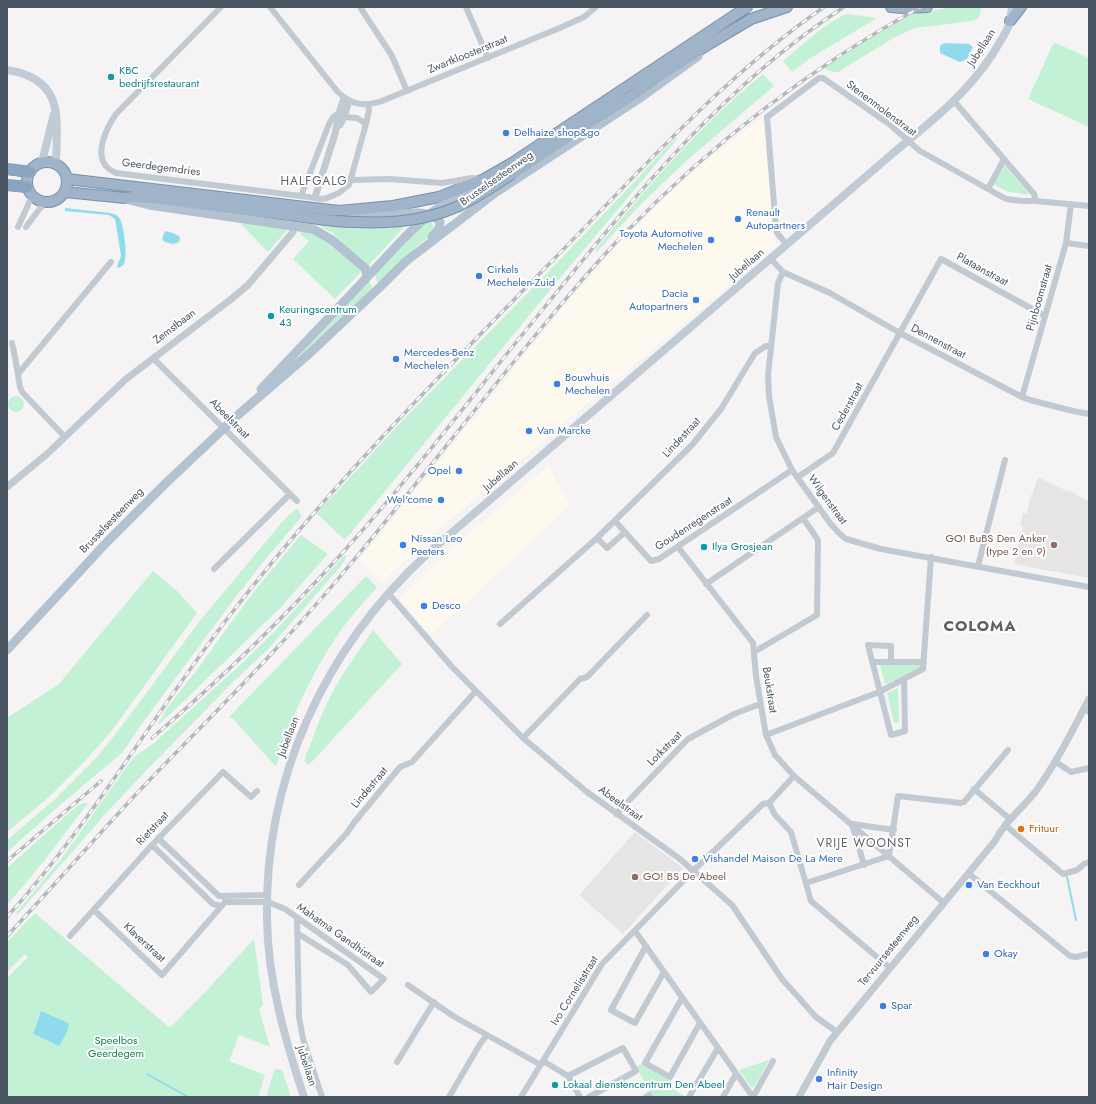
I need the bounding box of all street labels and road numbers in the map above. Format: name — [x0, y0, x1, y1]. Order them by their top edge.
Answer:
street label: Jubellaan — [965, 27, 999, 69]
street label: Zwartkloosterstraat — [426, 33, 510, 77]
street label: Stenenmolenstraat — [843, 78, 919, 140]
street label: Brusselsesteenweg — [458, 149, 536, 209]
street label: Geerdegemdries — [121, 157, 201, 179]
street label: Jubellaan — [727, 246, 767, 284]
street label: Plataanstraat — [954, 250, 1010, 290]
street label: Pijnboomstraat — [1024, 263, 1056, 333]
street label: Zemstbaan — [151, 307, 199, 347]
street label: Dennenstraat — [908, 322, 968, 362]
street label: Cederstraat — [829, 381, 867, 433]
street label: Abeelstraat — [206, 396, 252, 442]
street label: Lindestraat — [660, 415, 704, 461]
street label: Jubellaan — [481, 457, 521, 495]
street label: Wilgenstraat — [805, 473, 849, 527]
street label: Brusselsesteenweg — [77, 485, 147, 557]
street label: Goudenregenstraat — [653, 494, 735, 554]
street label: Beukstraat — [759, 666, 779, 714]
street label: Jubellaan — [275, 715, 303, 759]
street label: Lorkstraat — [645, 729, 685, 769]
street label: Lindestraat — [349, 765, 391, 811]
street label: Abeelstraat — [595, 784, 645, 824]
street label: Rietstraat — [134, 809, 172, 849]
street label: Mahatma Gandhistraat — [294, 901, 386, 971]
street label: Tervuursesteenweg — [856, 913, 922, 989]
street label: Klaverstraat — [120, 920, 168, 966]
street label: Ivo Cornelisstraat — [548, 954, 602, 1028]
street label: Jubellaan — [293, 1044, 319, 1088]

